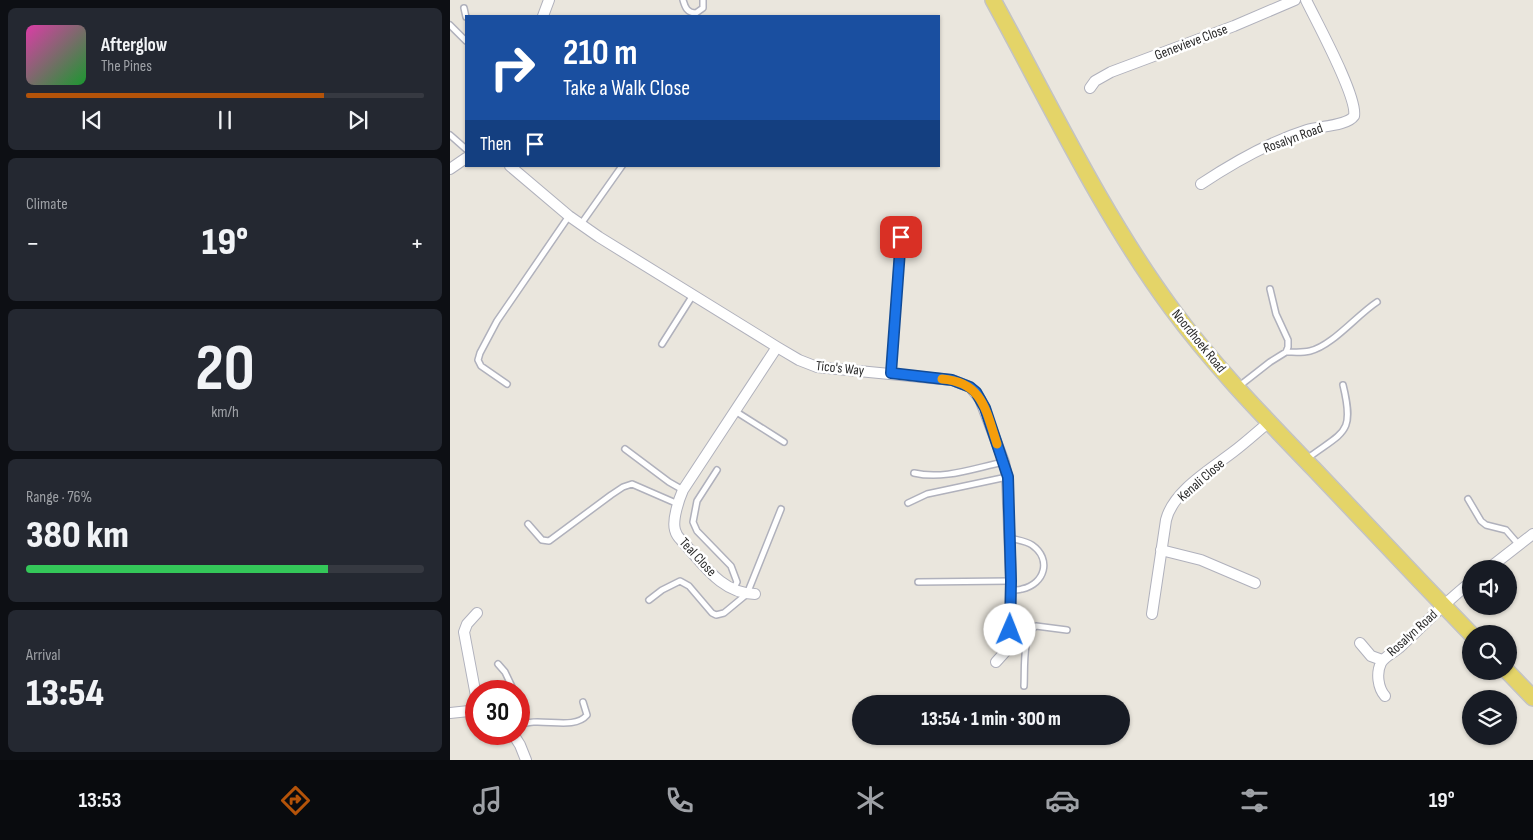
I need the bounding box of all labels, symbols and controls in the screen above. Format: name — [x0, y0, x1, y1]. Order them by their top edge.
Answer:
street label: Genevieve Close — [1152, 20, 1230, 64]
text: 210 m — [563, 32, 637, 75]
text: Afterglow — [101, 34, 167, 57]
icon: right — [480, 35, 545, 100]
text: The Pines — [101, 57, 152, 76]
text: Take a Walk Close — [563, 75, 690, 102]
icon: previous — [78, 106, 106, 134]
icon: pause — [211, 106, 239, 134]
icon: next — [344, 106, 372, 134]
street label: Rosalyn Road — [1261, 119, 1325, 157]
icon: arrive — [521, 130, 549, 158]
text: Then — [480, 133, 511, 156]
text: Climate — [26, 195, 68, 214]
pin — [880, 216, 922, 258]
text: 19° — [202, 220, 248, 265]
icon: arrive — [887, 223, 915, 251]
text: − — [26, 227, 40, 260]
text: + — [410, 227, 424, 260]
street label: Noordhoek Road — [1168, 306, 1230, 376]
text: 20 — [195, 331, 255, 409]
street label: Tico's Way — [815, 357, 866, 379]
text: km/h — [211, 403, 239, 422]
street label: Kenali Close — [1174, 455, 1228, 505]
text: Range · 76% — [26, 488, 92, 507]
text: 380 km — [26, 513, 129, 558]
street label: Teal Close — [676, 534, 720, 580]
map controls — [1462, 560, 1517, 745]
button: sound — [1462, 560, 1517, 615]
position arrow — [983, 603, 1035, 655]
street label: Rosalyn Road — [1383, 606, 1441, 660]
button: search — [1462, 625, 1517, 680]
text: Arrival — [26, 646, 60, 665]
text: 13:54 — [26, 671, 104, 716]
speed limit sign: 30 — [465, 680, 530, 745]
button: layers — [1462, 690, 1517, 745]
text: 13:54 · 1 min · 300 m — [921, 708, 1061, 731]
icon: directions — [278, 783, 313, 818]
icon: music — [470, 783, 505, 818]
icon: phone — [662, 783, 697, 818]
icon: climate — [853, 783, 888, 818]
icon: car — [1045, 783, 1080, 818]
icon: filters — [1237, 783, 1272, 818]
text: 13:53 — [78, 787, 121, 814]
text: 19° — [1429, 787, 1455, 814]

